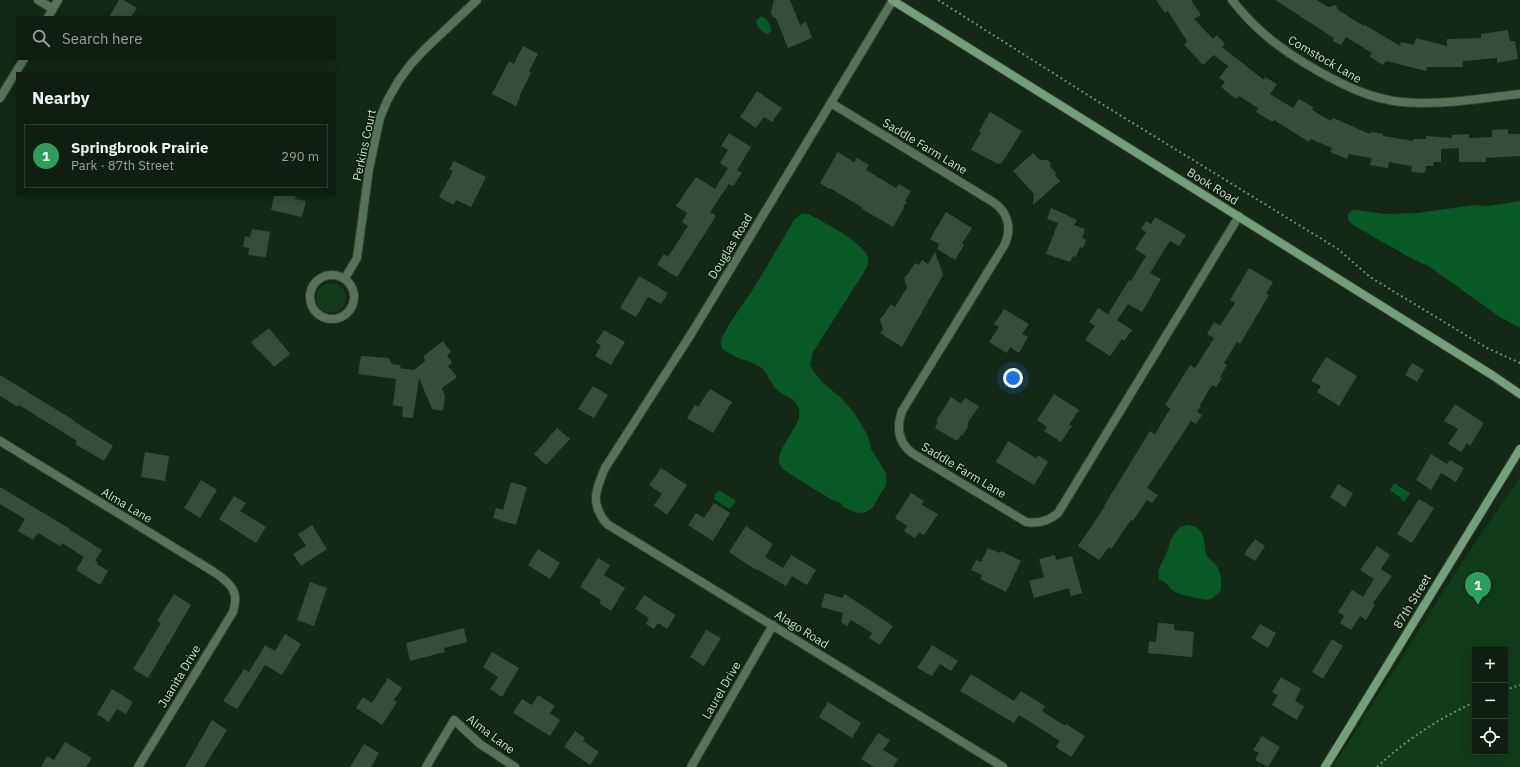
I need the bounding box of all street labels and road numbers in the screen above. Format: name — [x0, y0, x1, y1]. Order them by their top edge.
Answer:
street label: Comstock Lane — [1286, 32, 1365, 86]
street label: Perkins Court — [349, 108, 379, 182]
street label: Saddle Farm Lane — [880, 115, 970, 177]
street label: Book Road — [1184, 164, 1242, 208]
street label: Douglas Road — [705, 210, 755, 282]
street label: Saddle Farm Lane — [919, 439, 1009, 501]
street label: Alma Lane — [99, 484, 155, 526]
street label: 87th Street — [1390, 571, 1434, 631]
street label: Alago Road — [772, 607, 832, 651]
street label: Juanita Drive — [154, 642, 204, 710]
street label: Laurel Drive — [698, 658, 744, 722]
street label: Alma Lane — [464, 711, 518, 757]

